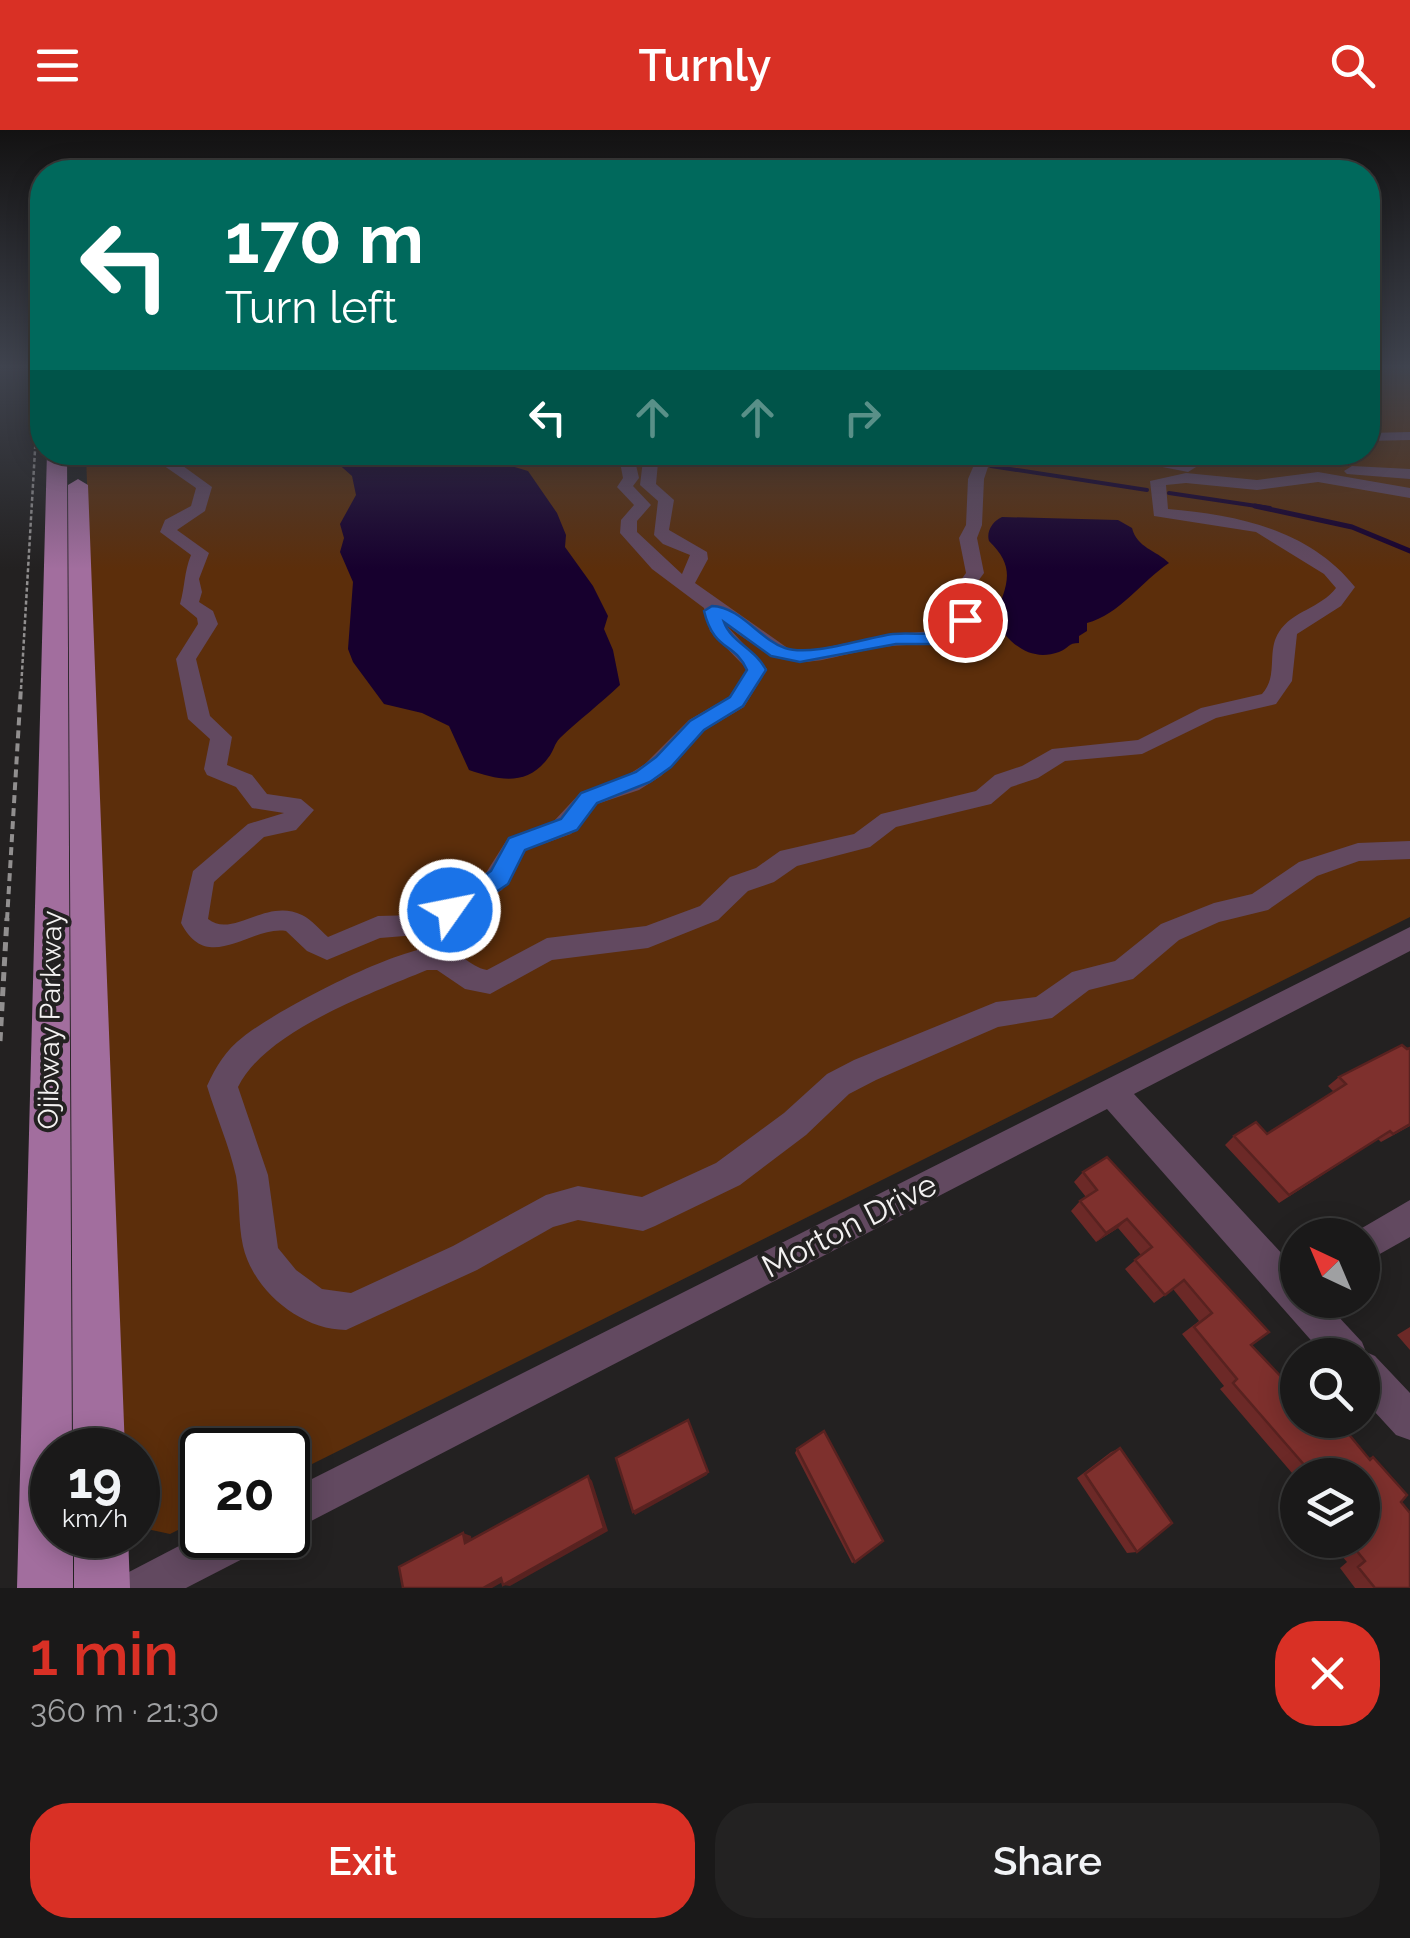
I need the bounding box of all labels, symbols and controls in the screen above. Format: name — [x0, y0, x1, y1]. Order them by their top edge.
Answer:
icon: menu — [30, 38, 85, 93]
icon: search — [1325, 38, 1380, 93]
text: Turnly — [639, 39, 771, 92]
text: 170 m — [225, 197, 424, 279]
icon: left — [60, 200, 190, 330]
text: Turn left — [225, 281, 397, 334]
icon: left — [520, 390, 575, 445]
icon: ahead — [625, 390, 680, 445]
icon: ahead — [730, 390, 785, 445]
icon: right — [835, 390, 890, 445]
pin — [923, 578, 1008, 663]
icon: arrive — [938, 593, 993, 648]
position arrow — [398, 858, 502, 962]
street label: Ojibway Parkway — [32, 910, 68, 1130]
street label: Morton Drive — [756, 1165, 942, 1285]
north arrow — [1280, 1218, 1380, 1318]
map controls — [1280, 1218, 1380, 1558]
button: search — [1280, 1338, 1380, 1438]
speed limit sign: 20 — [180, 1428, 310, 1558]
text: 19 — [68, 1451, 122, 1510]
button: layers — [1280, 1458, 1380, 1558]
text: km/h — [62, 1503, 128, 1533]
text: 1 min — [30, 1619, 179, 1689]
button: close — [1275, 1621, 1380, 1726]
text: 360 m · 21:30 — [30, 1692, 219, 1729]
button: Exit — [30, 1803, 695, 1918]
button: Share — [715, 1803, 1380, 1918]

